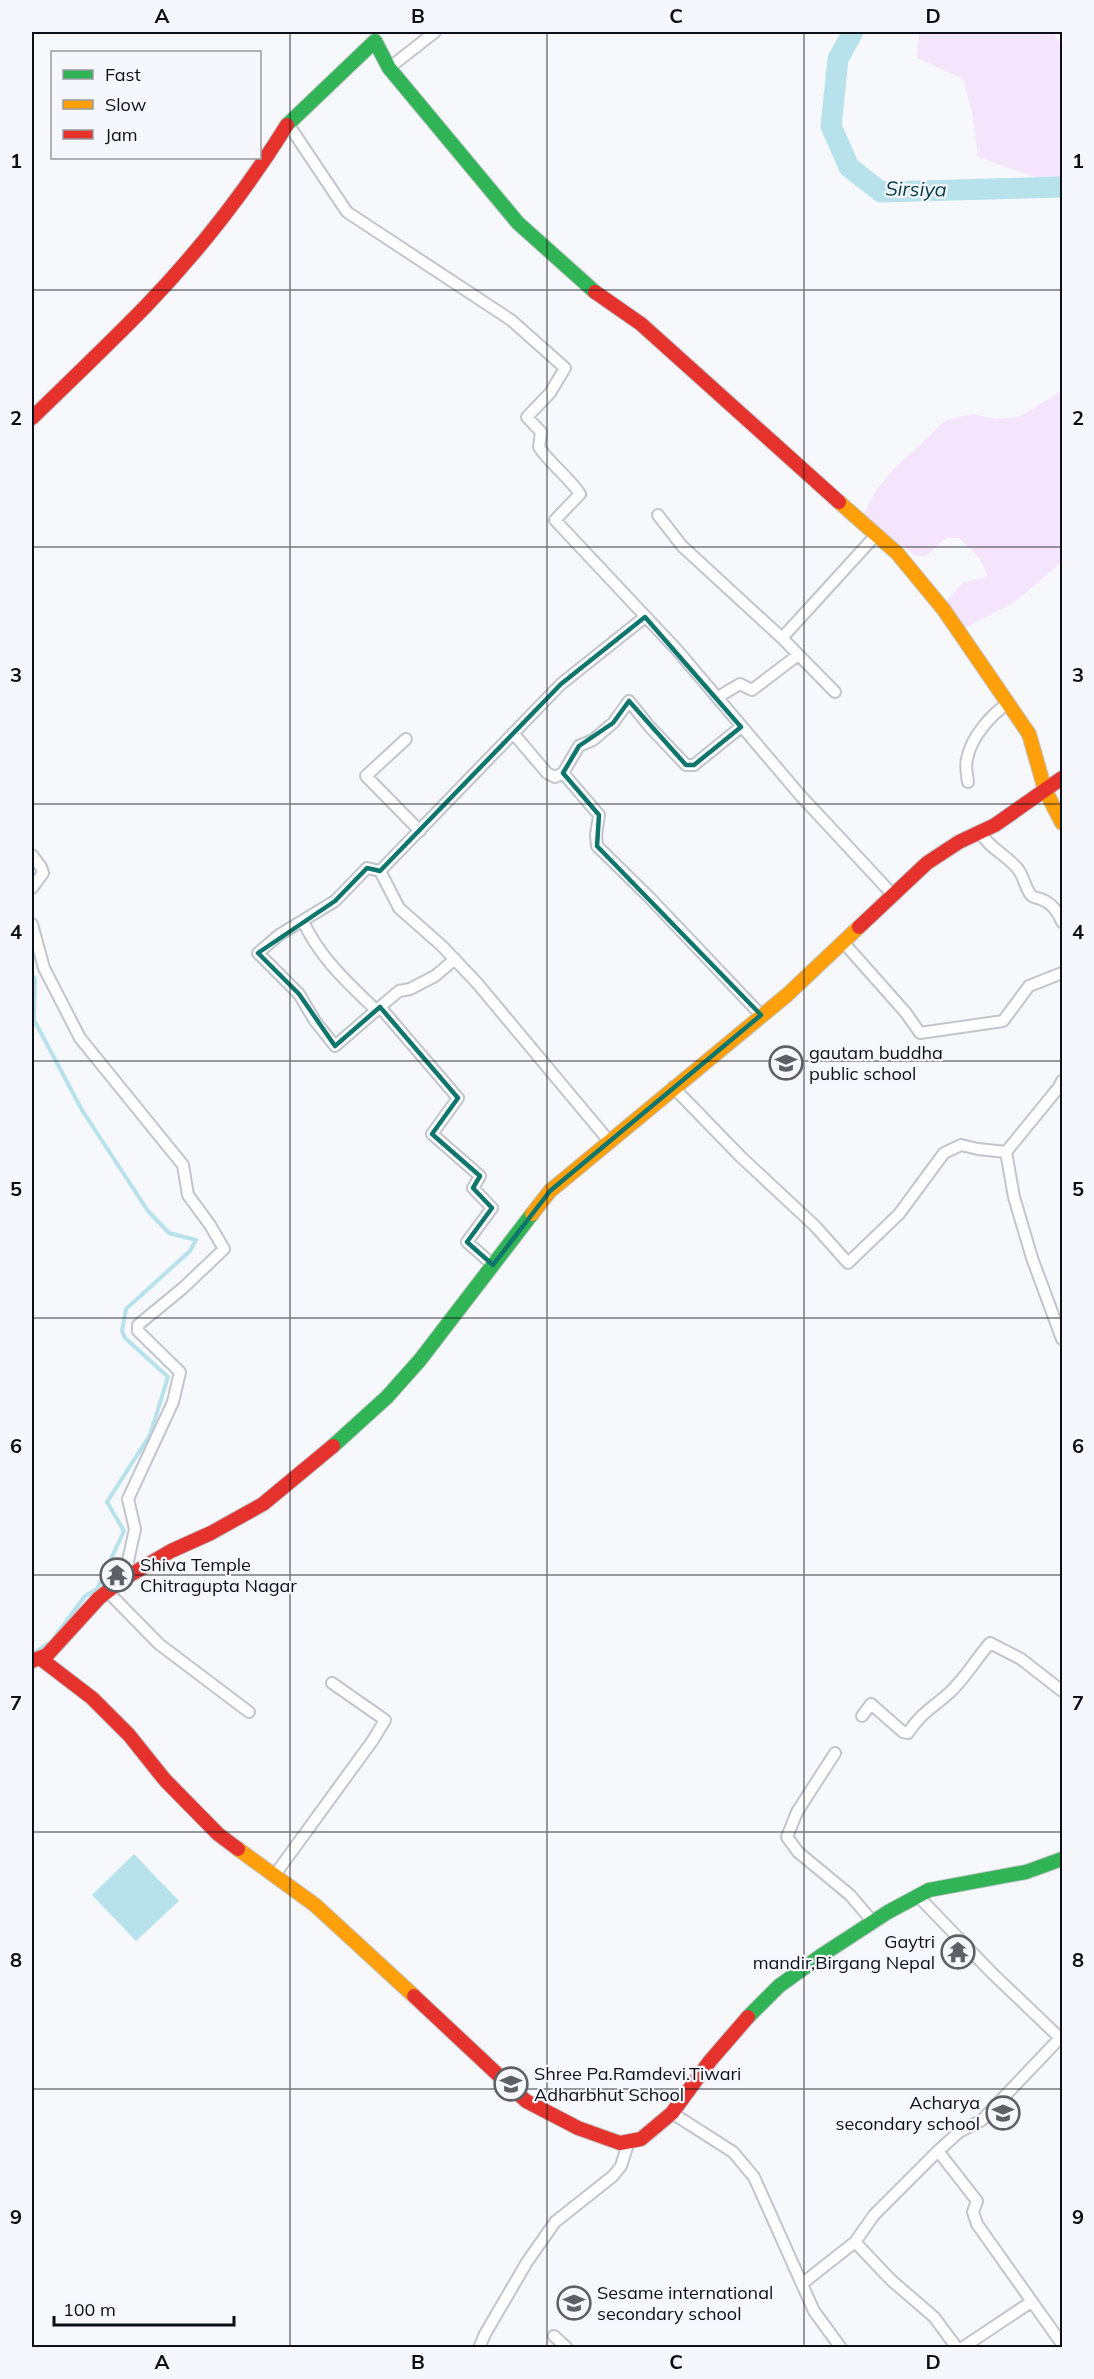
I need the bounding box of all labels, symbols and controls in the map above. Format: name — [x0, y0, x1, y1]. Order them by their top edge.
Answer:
text: A — [155, 3, 170, 28]
text: B — [411, 3, 425, 28]
text: C — [669, 3, 683, 28]
text: D — [925, 3, 941, 28]
legend — [51, 51, 261, 159]
text: Fast — [105, 63, 141, 86]
text: Slow — [105, 93, 147, 116]
text: Jam — [105, 123, 138, 146]
text: 1 — [10, 148, 22, 173]
text: 1 — [1072, 148, 1084, 173]
water label: Sirsiya — [885, 175, 947, 202]
text: 2 — [10, 405, 22, 430]
text: 2 — [1072, 405, 1084, 430]
text: 3 — [10, 662, 22, 687]
text: 3 — [1072, 662, 1084, 687]
text: 4 — [10, 919, 22, 944]
text: 4 — [1072, 919, 1084, 944]
place label: gautam buddha public school — [809, 1041, 943, 1085]
school or university icon: gautam buddha public school — [768, 1045, 804, 1081]
text: 5 — [10, 1176, 22, 1201]
text: 5 — [1072, 1176, 1084, 1201]
text: 6 — [10, 1433, 22, 1458]
text: 6 — [1072, 1433, 1084, 1458]
place label: Shiva Temple Chitragupta Nagar — [140, 1553, 297, 1597]
temple icon: Shiva Temple Chitragupta Nagar — [99, 1557, 135, 1593]
text: 7 — [10, 1690, 22, 1715]
text: 7 — [1072, 1690, 1084, 1715]
place label: Gaytri mandir,Birgang Nepal — [753, 1930, 935, 1974]
temple icon: Gaytri mandir,Birgang Nepal — [940, 1934, 976, 1970]
text: 8 — [10, 1947, 22, 1972]
text: 8 — [1072, 1947, 1084, 1972]
place label: Shree Pa.Ramdevi.Tiwari Adharbhut School — [534, 2062, 741, 2106]
school or university icon: Shree Pa.Ramdevi.Tiwari Adharbhut School — [493, 2066, 529, 2102]
place label: Acharya secondary school — [836, 2091, 980, 2135]
school or university icon: Acharya secondary school — [985, 2095, 1021, 2131]
text: 9 — [10, 2204, 22, 2229]
text: 9 — [1072, 2204, 1084, 2229]
place label: Sesame international secondary school — [597, 2281, 773, 2325]
school or university icon: Sesame international secondary school — [556, 2285, 592, 2321]
scale bar — [54, 2289, 234, 2327]
text: 100 m — [63, 2298, 116, 2321]
text: A — [155, 2349, 170, 2374]
text: B — [411, 2349, 425, 2374]
text: C — [669, 2349, 683, 2374]
text: D — [925, 2349, 941, 2374]

